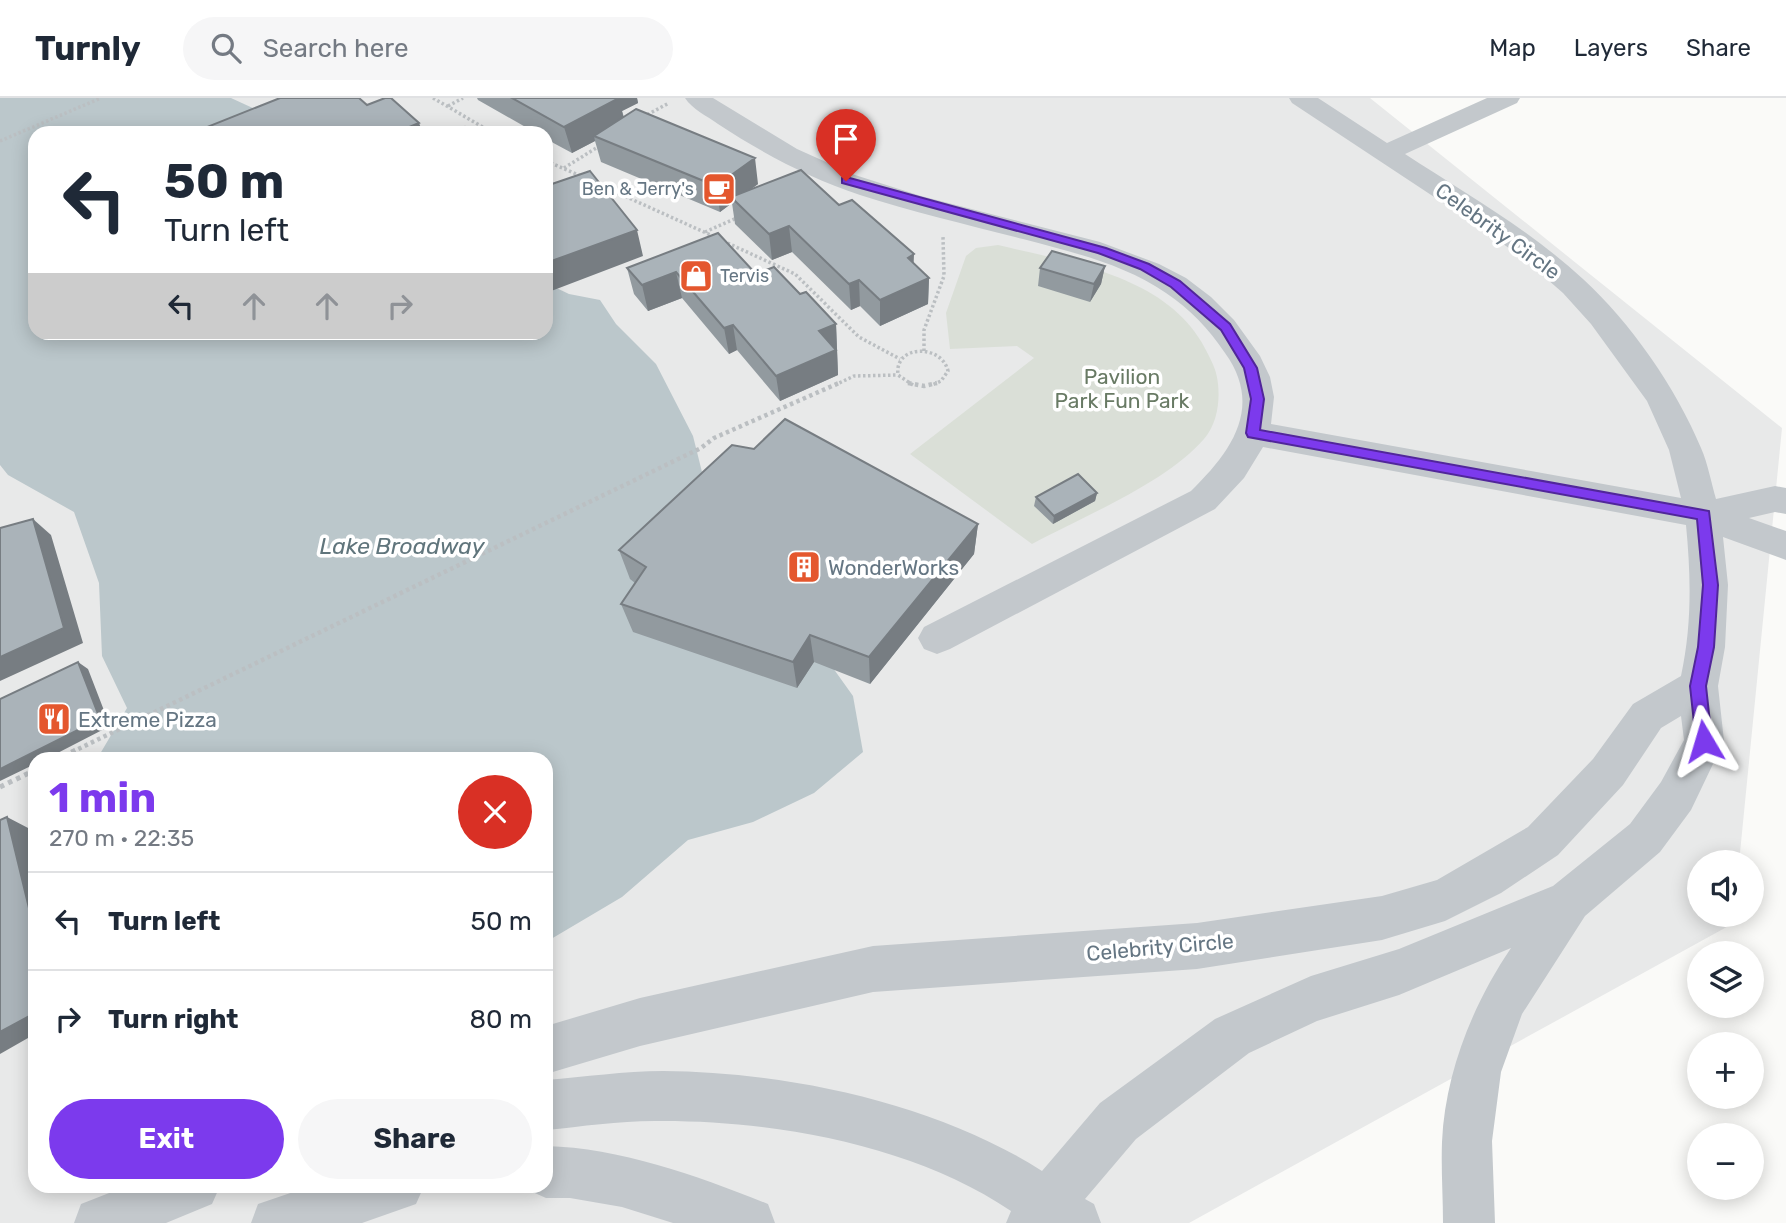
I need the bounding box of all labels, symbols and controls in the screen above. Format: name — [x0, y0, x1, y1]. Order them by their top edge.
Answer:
search box — [183, 17, 673, 80]
text: Turnly — [35, 29, 141, 68]
icon: search — [207, 29, 245, 67]
text: Search here — [263, 33, 409, 64]
text: Map — [1489, 34, 1536, 62]
text: Layers — [1574, 34, 1648, 62]
text: Share — [1686, 34, 1751, 62]
pin — [816, 109, 876, 181]
icon: arrive — [827, 120, 865, 158]
text: 50 m — [164, 152, 284, 210]
icon: left — [49, 154, 140, 245]
cafe icon: Ben & Jerry's — [700, 170, 738, 208]
street label: Celebrity Circle — [1431, 177, 1565, 285]
place label: Ben & Jerry's — [582, 178, 694, 200]
text: Turn left — [164, 211, 289, 249]
shop icon: Tervis — [677, 257, 715, 295]
place label: Tervis — [720, 265, 769, 287]
icon: left — [162, 287, 200, 325]
icon: ahead — [235, 287, 273, 325]
icon: ahead — [308, 287, 346, 325]
icon: right — [381, 287, 419, 325]
park label: Pavilion Park Fun Park — [1055, 364, 1190, 413]
water label: Lake Broadway — [319, 532, 486, 560]
building icon: WonderWorks — [785, 548, 823, 586]
place label: WonderWorks — [828, 555, 959, 580]
restaurant icon: Extreme Pizza — [35, 700, 73, 738]
position arrow — [1667, 704, 1741, 778]
place label: Extreme Pizza — [78, 707, 217, 732]
text: 1 min — [49, 773, 156, 823]
button: close — [458, 775, 532, 849]
text: 270 m · 22:35 — [49, 824, 194, 852]
map controls — [1687, 850, 1764, 1200]
button: sound — [1687, 850, 1764, 927]
icon: left — [49, 902, 87, 940]
text: Turn left — [108, 906, 220, 937]
text: 50 m — [471, 906, 532, 937]
street label: Celebrity Circle — [1085, 928, 1235, 966]
button: layers — [1687, 941, 1764, 1018]
icon: right — [49, 1000, 87, 1038]
text: Turn right — [108, 1004, 238, 1035]
text: 80 m — [469, 1004, 532, 1035]
button: + — [1687, 1032, 1764, 1109]
button: Exit — [49, 1099, 284, 1179]
button: Share — [298, 1099, 532, 1179]
button: − — [1687, 1123, 1764, 1200]

